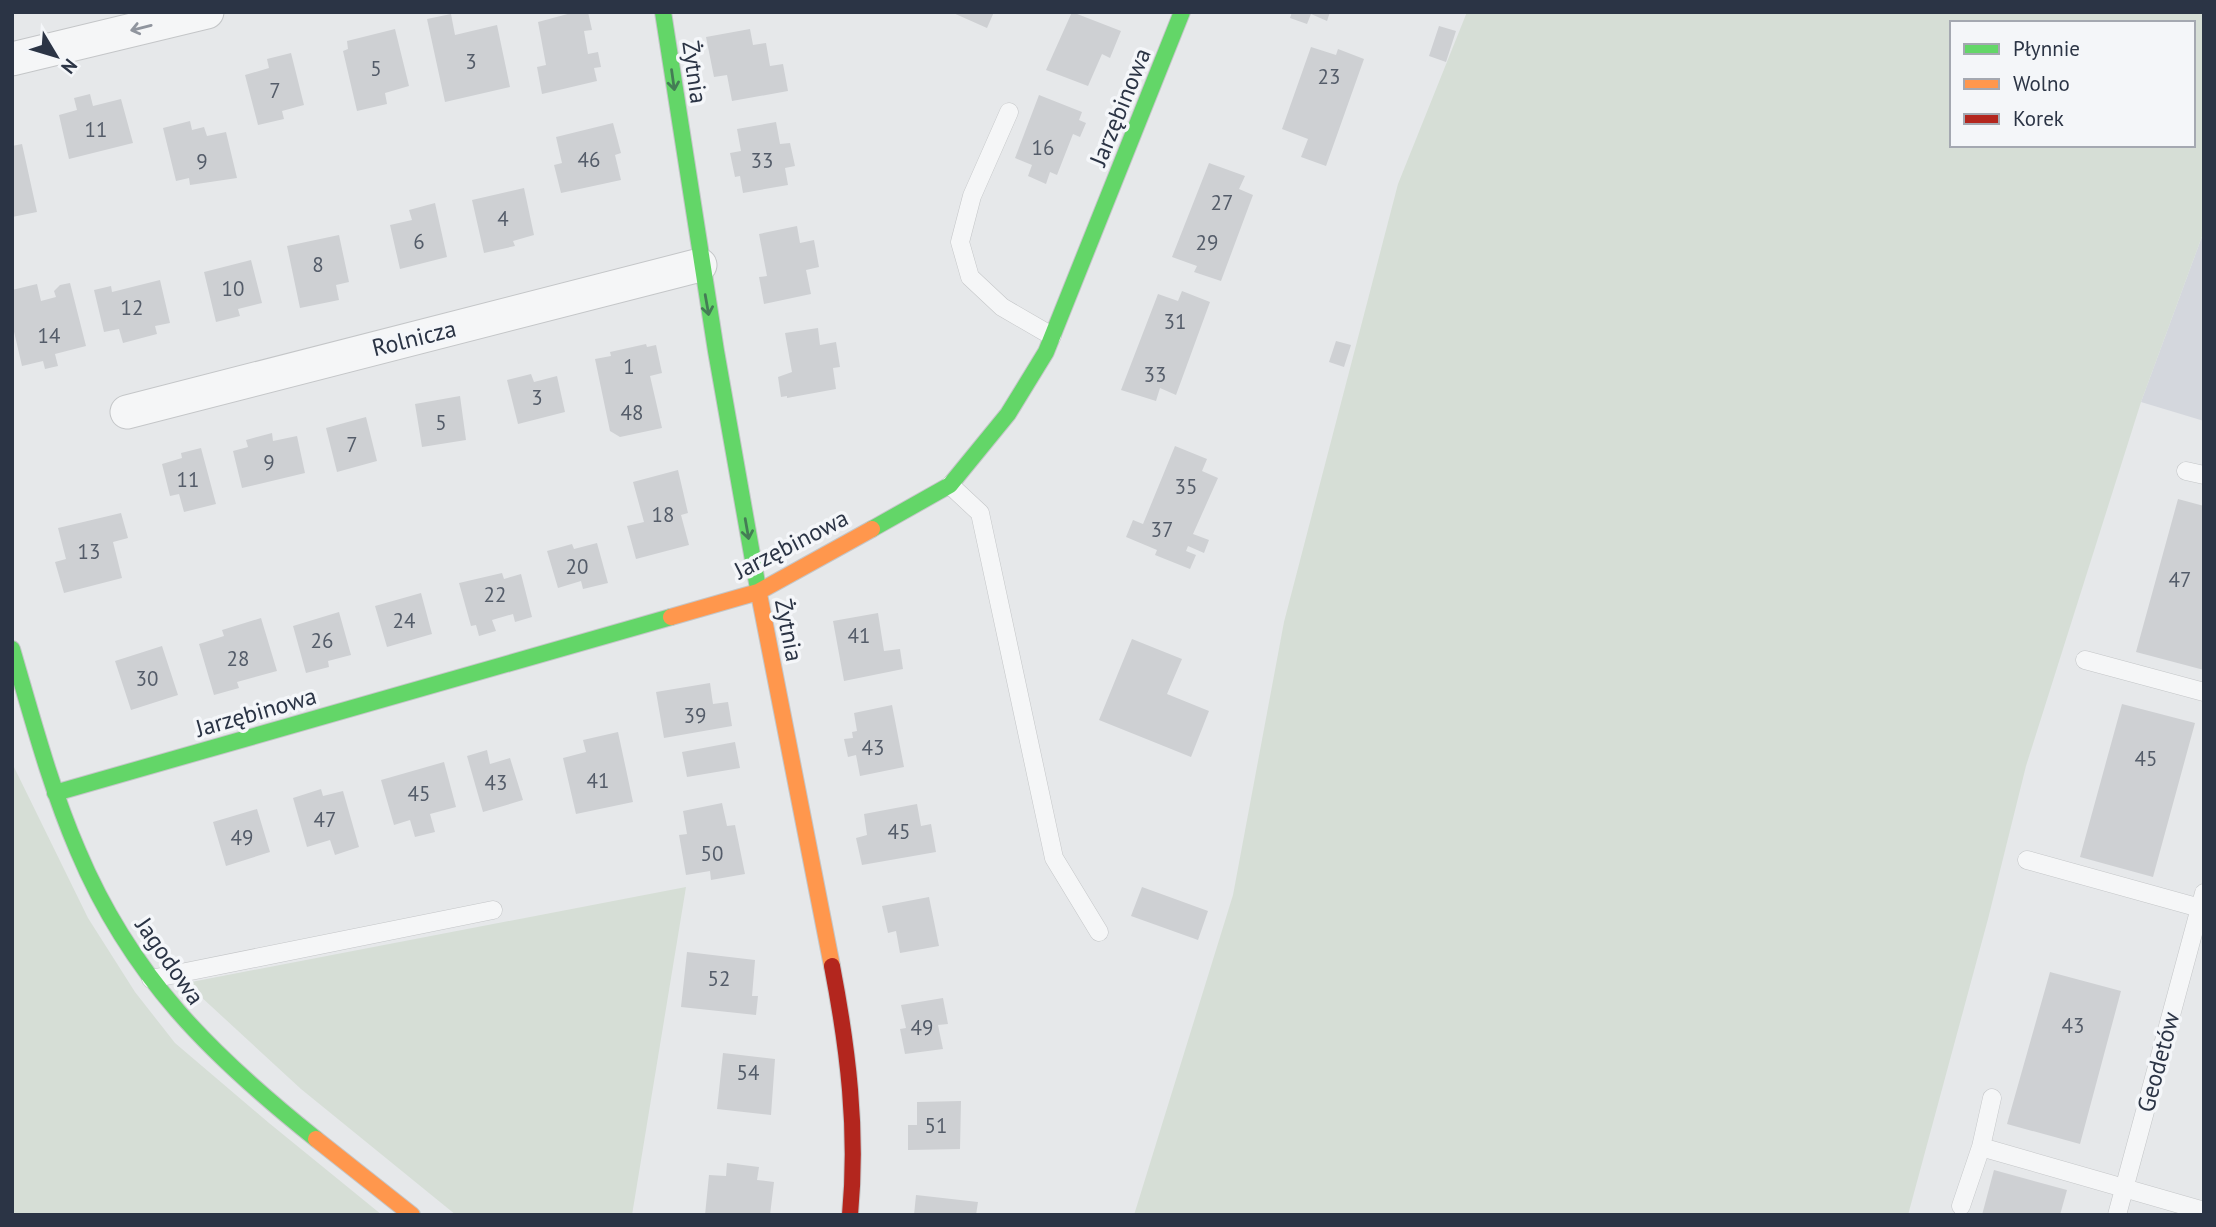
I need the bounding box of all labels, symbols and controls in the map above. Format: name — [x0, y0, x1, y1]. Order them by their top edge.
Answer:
north arrow — [21, 21, 91, 91]
legend — [1950, 21, 2195, 147]
one-way arrow — [130, 22, 153, 35]
text: Płynnie — [2013, 35, 2080, 62]
street label: Żytnia — [675, 39, 715, 105]
street label: Jarzębinowa — [1082, 44, 1158, 171]
house number: 3 — [465, 48, 477, 75]
text: N — [56, 54, 83, 79]
house number: 5 — [370, 55, 382, 82]
house number: 23 — [1318, 63, 1340, 90]
one-way arrow — [667, 68, 680, 91]
text: Wolno — [2013, 70, 2070, 97]
house number: 7 — [269, 77, 281, 104]
text: Korek — [2013, 105, 2064, 132]
house number: 11 — [85, 116, 107, 143]
house number: 16 — [1032, 134, 1054, 161]
house number: 46 — [578, 146, 600, 173]
house number: 33 — [751, 147, 773, 174]
house number: 9 — [196, 148, 208, 175]
house number: 27 — [1211, 189, 1233, 216]
house number: 4 — [497, 205, 509, 232]
house number: 6 — [413, 228, 425, 255]
house number: 29 — [1196, 229, 1218, 256]
house number: 8 — [312, 251, 324, 278]
house number: 10 — [222, 275, 244, 302]
one-way arrow — [701, 293, 714, 316]
house number: 12 — [121, 294, 143, 321]
house number: 31 — [1164, 308, 1186, 335]
street label: Rolnicza — [369, 313, 459, 363]
house number: 14 — [38, 322, 60, 349]
house number: 1 — [623, 353, 635, 380]
house number: 33 — [1144, 361, 1166, 388]
house number: 3 — [531, 384, 543, 411]
house number: 48 — [621, 399, 643, 426]
house number: 5 — [435, 409, 447, 436]
house number: 7 — [346, 431, 358, 458]
house number: 9 — [263, 449, 275, 476]
house number: 11 — [177, 466, 199, 493]
house number: 35 — [1175, 473, 1197, 500]
house number: 18 — [652, 501, 674, 528]
street label: Jarzębinowa — [728, 502, 853, 586]
house number: 37 — [1151, 516, 1173, 543]
one-way arrow — [741, 517, 754, 540]
house number: 13 — [78, 538, 100, 565]
house number: 20 — [566, 553, 588, 580]
house number: 47 — [2169, 566, 2191, 593]
house number: 22 — [484, 581, 506, 608]
street label: Żytnia — [768, 596, 810, 664]
house number: 24 — [393, 607, 415, 634]
house number: 41 — [848, 622, 870, 649]
house number: 26 — [311, 627, 333, 654]
house number: 28 — [227, 645, 249, 672]
house number: 30 — [136, 665, 158, 692]
street label: Jarzębinowa — [191, 680, 320, 744]
house number: 39 — [684, 702, 706, 729]
house number: 43 — [862, 734, 884, 761]
house number: 45 — [2135, 745, 2157, 772]
house number: 41 — [587, 767, 609, 794]
house number: 43 — [485, 769, 507, 796]
house number: 45 — [408, 780, 430, 807]
house number: 47 — [314, 806, 336, 833]
house number: 45 — [888, 818, 910, 845]
house number: 49 — [231, 824, 253, 851]
house number: 50 — [701, 840, 723, 867]
street label: Jagodowa — [128, 910, 211, 1011]
house number: 52 — [708, 965, 730, 992]
street label: Geodetów — [2130, 1008, 2186, 1116]
house number: 43 — [2062, 1012, 2084, 1039]
house number: 49 — [911, 1014, 933, 1041]
house number: 54 — [737, 1059, 759, 1086]
house number: 51 — [925, 1112, 947, 1139]

